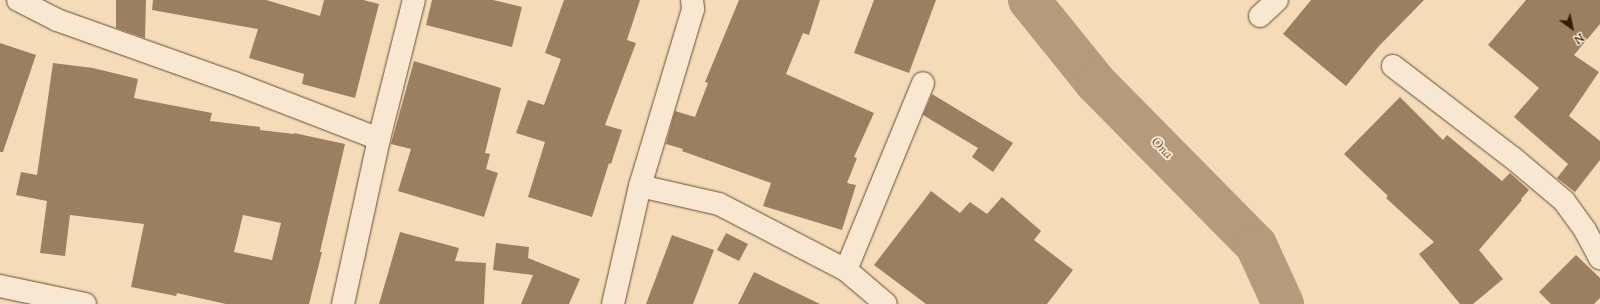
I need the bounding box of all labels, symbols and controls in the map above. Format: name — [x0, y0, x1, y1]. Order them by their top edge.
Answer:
north arrow — [1552, 8, 1592, 48]
text: N — [1570, 29, 1587, 47]
water label: Ona — [1147, 135, 1175, 163]

